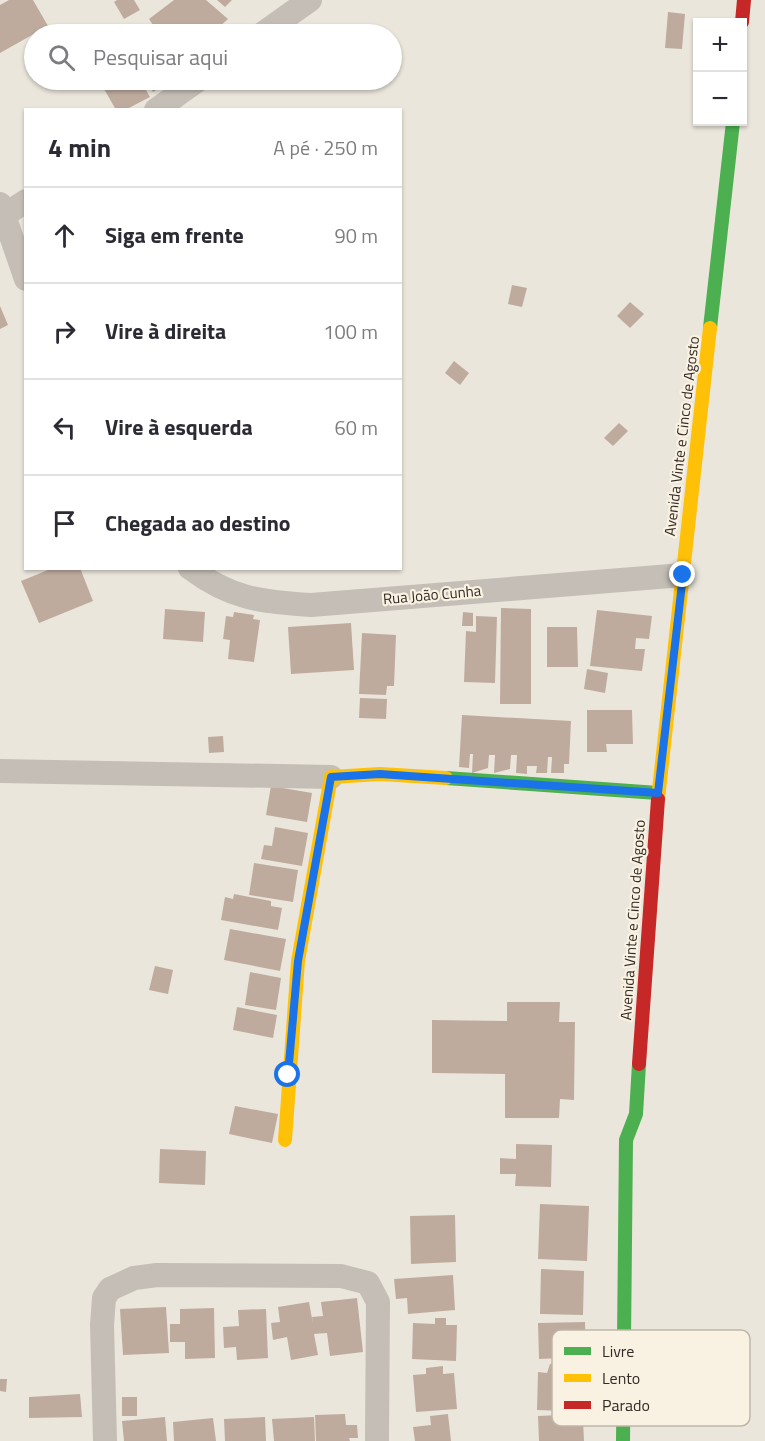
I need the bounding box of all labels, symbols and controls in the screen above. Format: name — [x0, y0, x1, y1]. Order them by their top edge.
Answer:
map controls — [693, 18, 747, 126]
button: + — [693, 18, 747, 72]
search box — [24, 24, 402, 90]
text: Pesquisar aqui — [93, 40, 228, 74]
icon: search — [45, 41, 78, 74]
button: − — [693, 72, 747, 126]
text: 4 min — [48, 128, 111, 167]
text: A pé · 250 m — [273, 132, 378, 163]
text: Siga em frente — [105, 218, 244, 252]
icon: ahead — [48, 219, 81, 252]
text: 90 m — [334, 220, 378, 251]
text: Vire à direita — [105, 314, 226, 348]
icon: right — [48, 315, 81, 348]
text: 100 m — [323, 316, 378, 347]
street label: Avenida Vinte e Cinco de Agosto — [658, 335, 705, 537]
text: Vire à esquerda — [105, 410, 253, 444]
icon: left — [48, 411, 81, 444]
text: 60 m — [334, 412, 378, 443]
text: Chegada ao destino — [105, 506, 291, 540]
icon: arrive — [48, 507, 81, 540]
route end — [669, 561, 695, 587]
street label: Rua João Cunha — [382, 579, 482, 610]
street label: Avenida Vinte e Cinco de Agosto — [614, 819, 651, 1021]
route start — [274, 1061, 300, 1087]
legend — [552, 1330, 750, 1426]
text: Livre — [602, 1339, 634, 1363]
text: Lento — [602, 1366, 640, 1390]
text: Parado — [602, 1393, 650, 1417]

